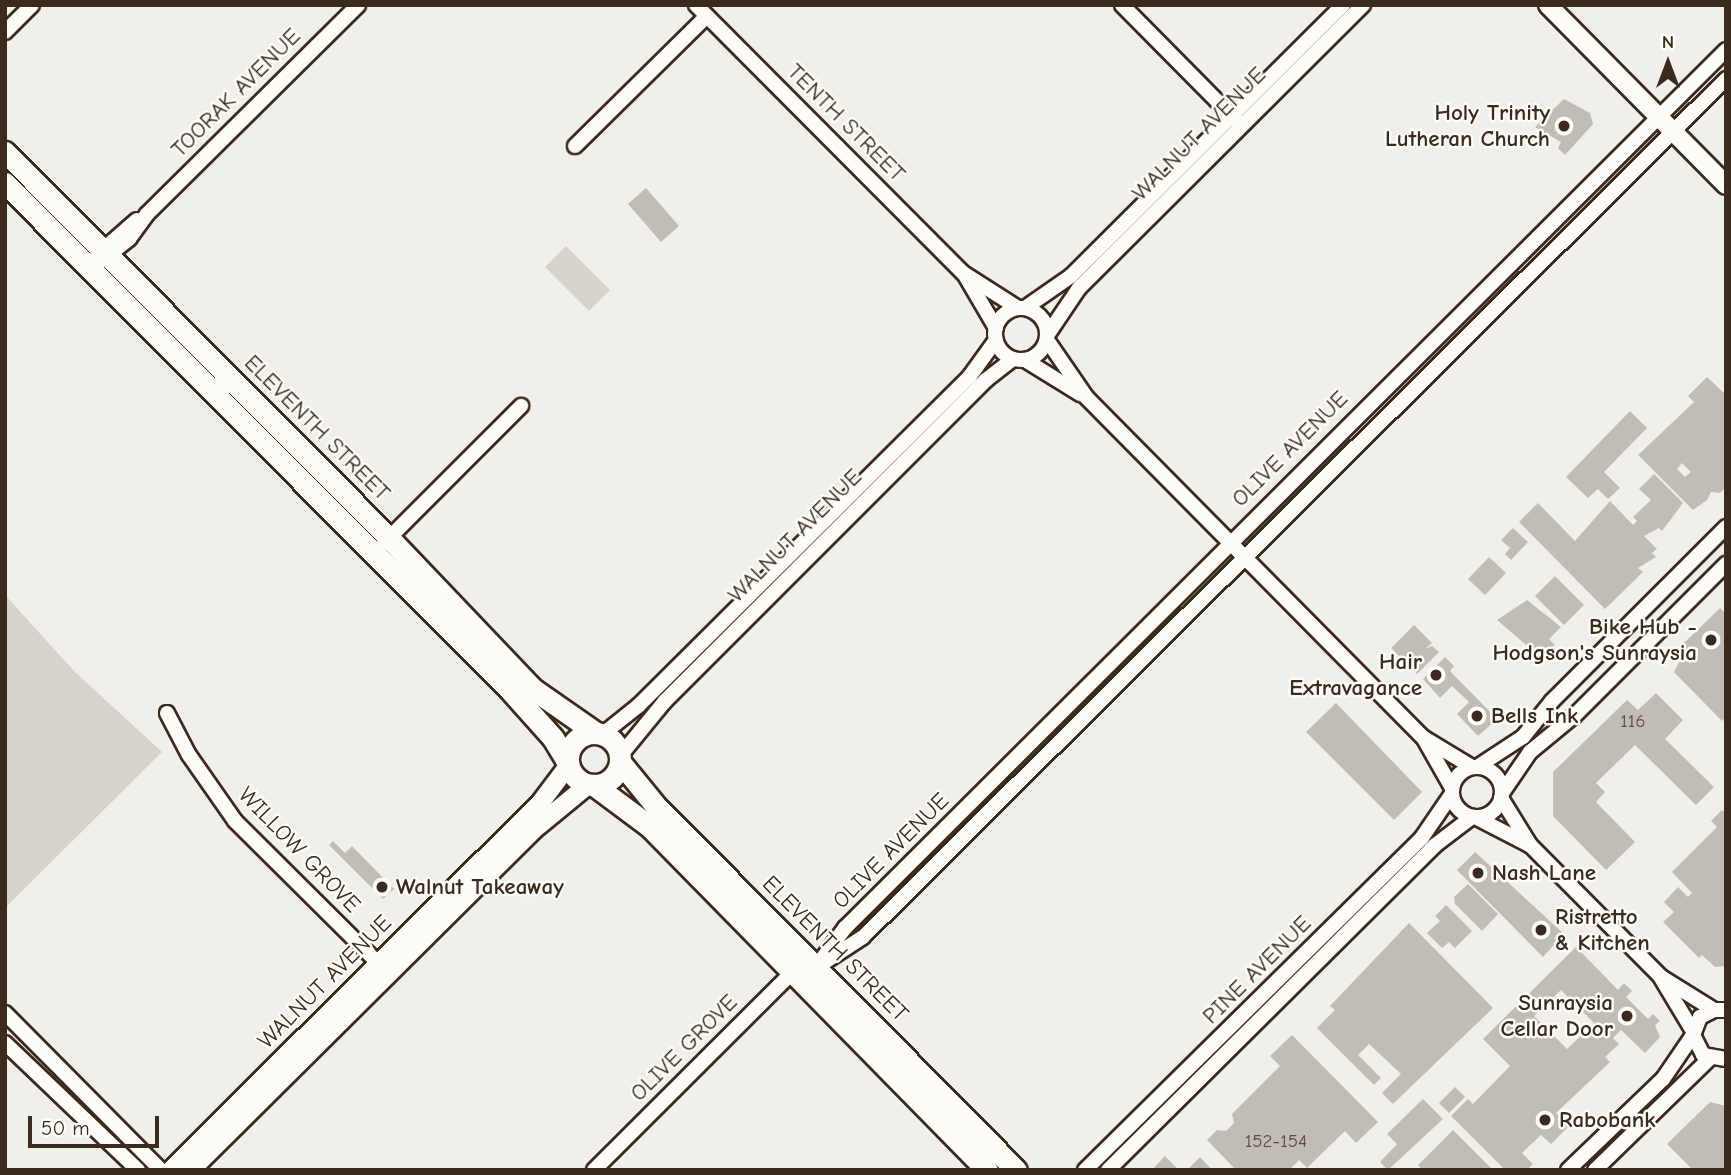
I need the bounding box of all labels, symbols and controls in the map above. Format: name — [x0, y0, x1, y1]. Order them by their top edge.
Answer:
street label: TOORAK AVENUE — [166, 23, 306, 163]
north arrow — [1633, 28, 1703, 98]
text: N — [1662, 31, 1674, 53]
street label: TENTH STREET — [781, 58, 911, 188]
street label: WALNUT AVENUE — [1126, 61, 1272, 207]
place label: Holy Trinity Lutheran Church — [1385, 99, 1550, 153]
marker: Holy Trinity Lutheran Church — [1556, 118, 1572, 134]
street label: ELEVENTH STREET — [238, 349, 396, 507]
street label: OLIVE AVENUE — [1226, 385, 1354, 513]
street label: WALNUT AVENUE — [722, 463, 868, 609]
place label: Bike Hub - Hodgson's Sunraysia — [1492, 613, 1697, 667]
marker: Bike Hub - Hodgson's Sunraysia — [1703, 632, 1719, 648]
place label: Hair Extravagance — [1289, 648, 1422, 702]
marker: Hair Extravagance — [1428, 667, 1444, 683]
place label: Bells Ink — [1491, 702, 1578, 730]
marker: Bells Ink — [1469, 708, 1485, 724]
house number: 116 — [1620, 711, 1646, 733]
street label: WILLOW GROVE — [232, 781, 366, 919]
street label: OLIVE AVENUE — [827, 787, 955, 915]
place label: Nash Lane — [1492, 859, 1596, 887]
marker: Nash Lane — [1470, 865, 1486, 881]
street label: ELEVENTH STREET — [756, 870, 914, 1028]
place label: Walnut Takeaway — [396, 873, 564, 901]
marker: Walnut Takeaway — [374, 879, 390, 895]
place label: Ristretto & Kitchen — [1555, 903, 1650, 957]
street label: WALNUT AVENUE — [252, 909, 398, 1055]
street label: PINE AVENUE — [1197, 910, 1317, 1030]
marker: Ristretto & Kitchen — [1533, 922, 1549, 938]
street label: OLIVE GROVE — [625, 989, 743, 1107]
place label: Sunraysia Cellar Door — [1501, 989, 1613, 1043]
marker: Sunraysia Cellar Door — [1619, 1008, 1635, 1024]
scale bar — [32, 1102, 163, 1146]
place label: Rabobank — [1559, 1106, 1656, 1134]
marker: Rabobank — [1537, 1112, 1553, 1128]
text: 50 m — [41, 1116, 90, 1140]
house number: 152-154 — [1245, 1131, 1307, 1153]

